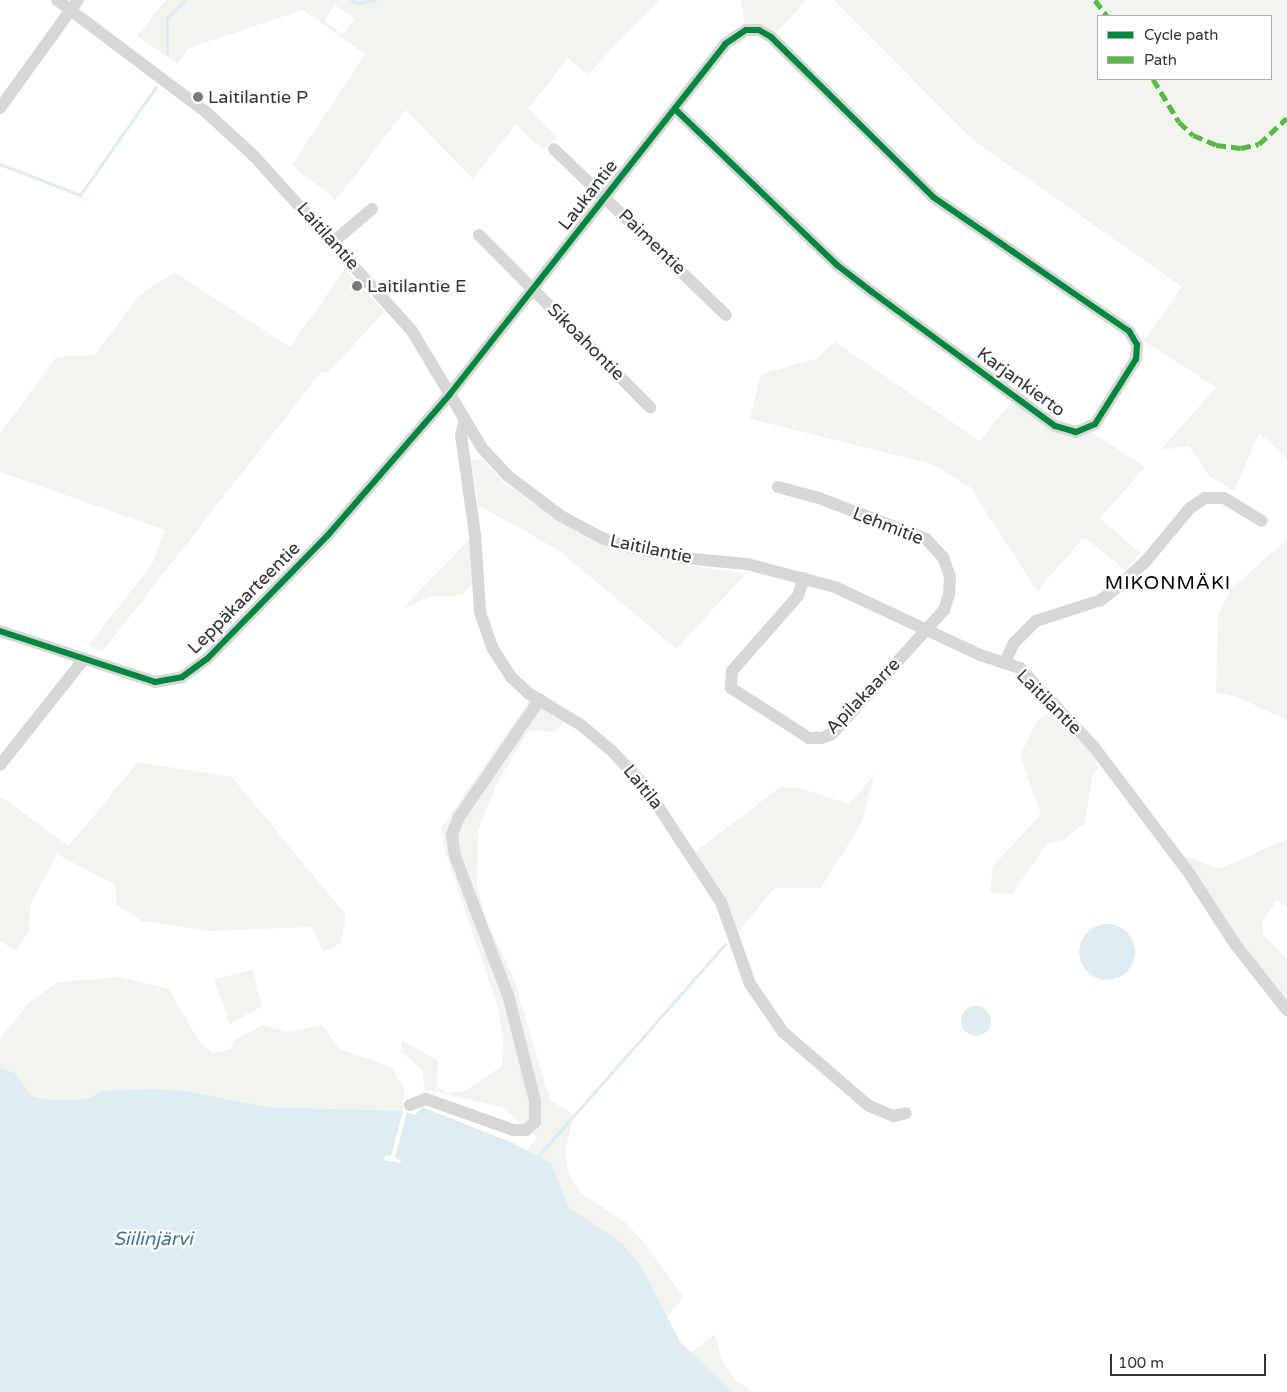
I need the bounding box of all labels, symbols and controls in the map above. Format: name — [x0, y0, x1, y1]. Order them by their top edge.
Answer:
legend — [1097, 15, 1272, 80]
text: Cycle path — [1144, 26, 1218, 44]
text: Path — [1144, 51, 1177, 69]
place label: Laitilantie P — [208, 86, 308, 108]
marker: Laitilantie P — [192, 91, 204, 103]
street label: Laukantie — [554, 155, 622, 235]
street label: Laitilantie — [292, 198, 364, 274]
street label: Paimentie — [614, 205, 690, 279]
place label: Laitilantie E — [367, 275, 466, 297]
marker: Laitilantie E — [351, 280, 363, 292]
street label: Sikoahontie — [543, 299, 629, 385]
street label: Karjankierto — [973, 343, 1069, 421]
street label: Lehmitie — [850, 503, 926, 549]
street label: Laitilantie — [608, 530, 694, 568]
street label: Leppäkaarteentie — [183, 537, 305, 659]
district label: MIKONMÄKI — [1104, 573, 1232, 595]
street label: Apilakaarre — [821, 653, 905, 739]
street label: Laitilantie — [1012, 665, 1086, 739]
street label: Laitila — [619, 760, 667, 814]
water label: Siilinjärvi — [113, 1229, 193, 1251]
scale bar — [1112, 1344, 1268, 1376]
text: 100 m — [1118, 1354, 1164, 1372]

